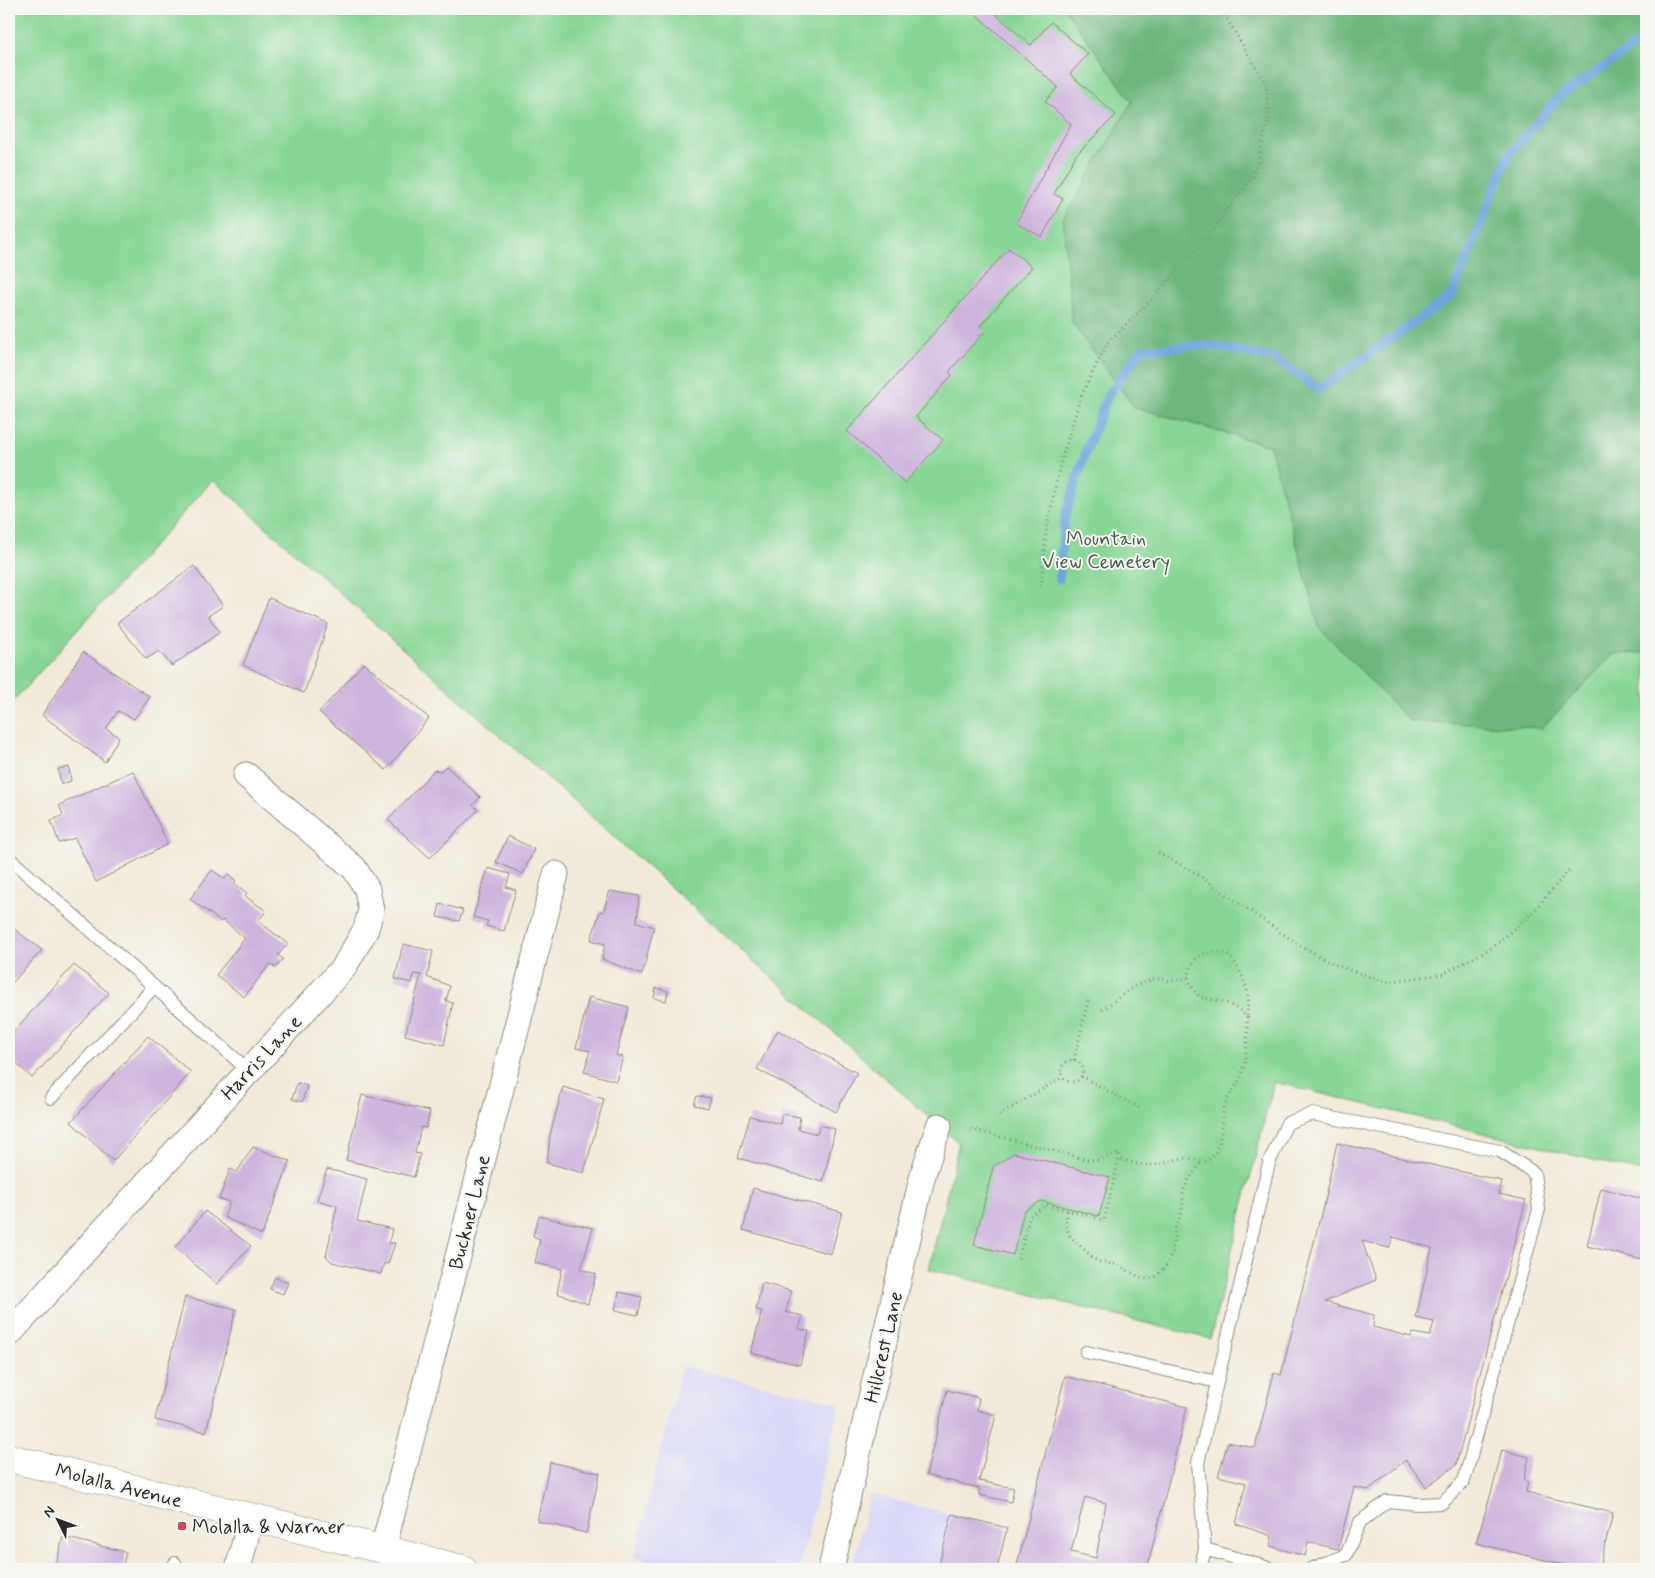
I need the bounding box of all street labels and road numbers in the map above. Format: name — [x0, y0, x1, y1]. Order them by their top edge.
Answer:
street label: Harris Lane — [216, 1009, 309, 1107]
street label: Buckner Lane — [443, 1152, 498, 1273]
street label: Hillcrest Lane — [859, 1289, 910, 1406]
street label: Molalla Avenue — [52, 1458, 185, 1515]

